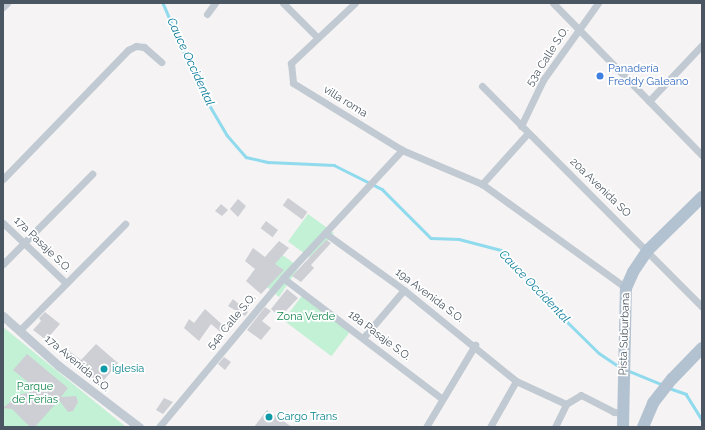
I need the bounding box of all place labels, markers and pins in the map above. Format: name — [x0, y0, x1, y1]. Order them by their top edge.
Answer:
place label: Panadería Freddy Galeano — [608, 63, 689, 89]
marker: Panadería Freddy Galeano — [595, 71, 605, 81]
place label: iglesia — [112, 362, 144, 376]
marker: iglesia — [99, 364, 109, 374]
place label: Cargo Trans — [277, 410, 338, 424]
marker: Cargo Trans — [264, 412, 274, 422]

